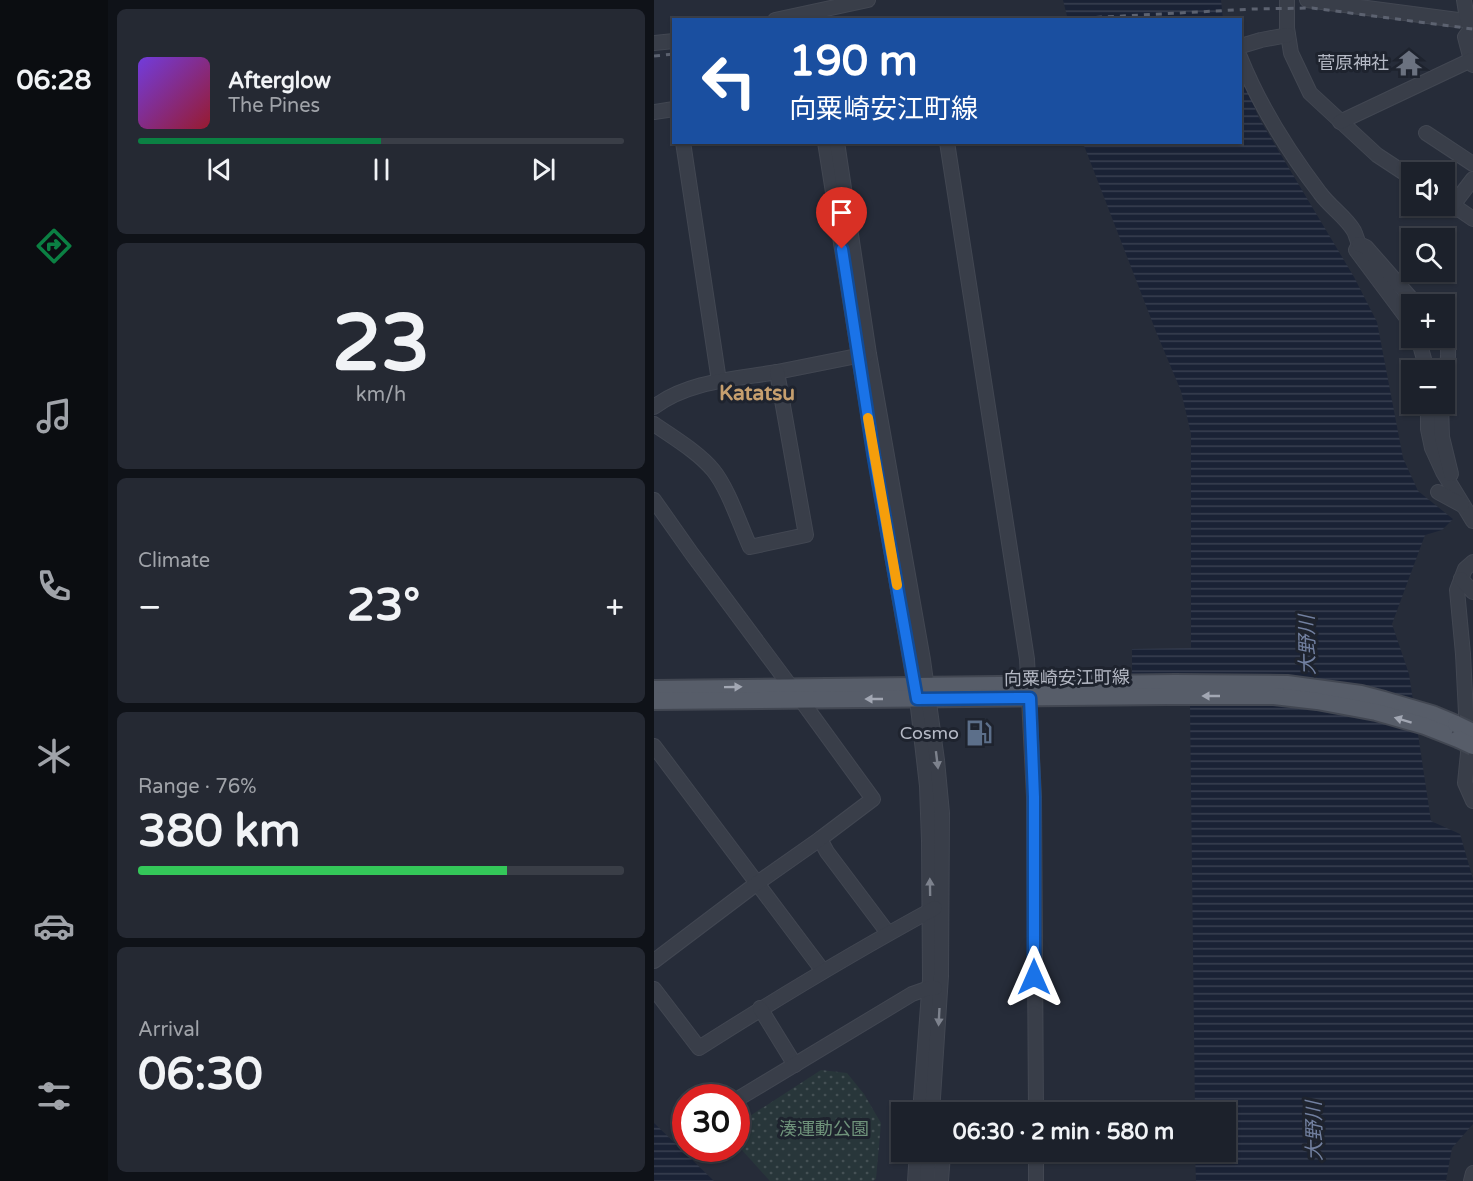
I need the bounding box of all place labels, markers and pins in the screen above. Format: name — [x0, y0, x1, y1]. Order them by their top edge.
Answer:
temple icon: 菅原神社 — [1394, 48, 1424, 78]
place label: 菅原神社 — [1317, 52, 1389, 74]
pin — [816, 187, 867, 249]
fuel station icon: Cosmo — [964, 718, 994, 748]
place label: Cosmo — [900, 722, 959, 744]

